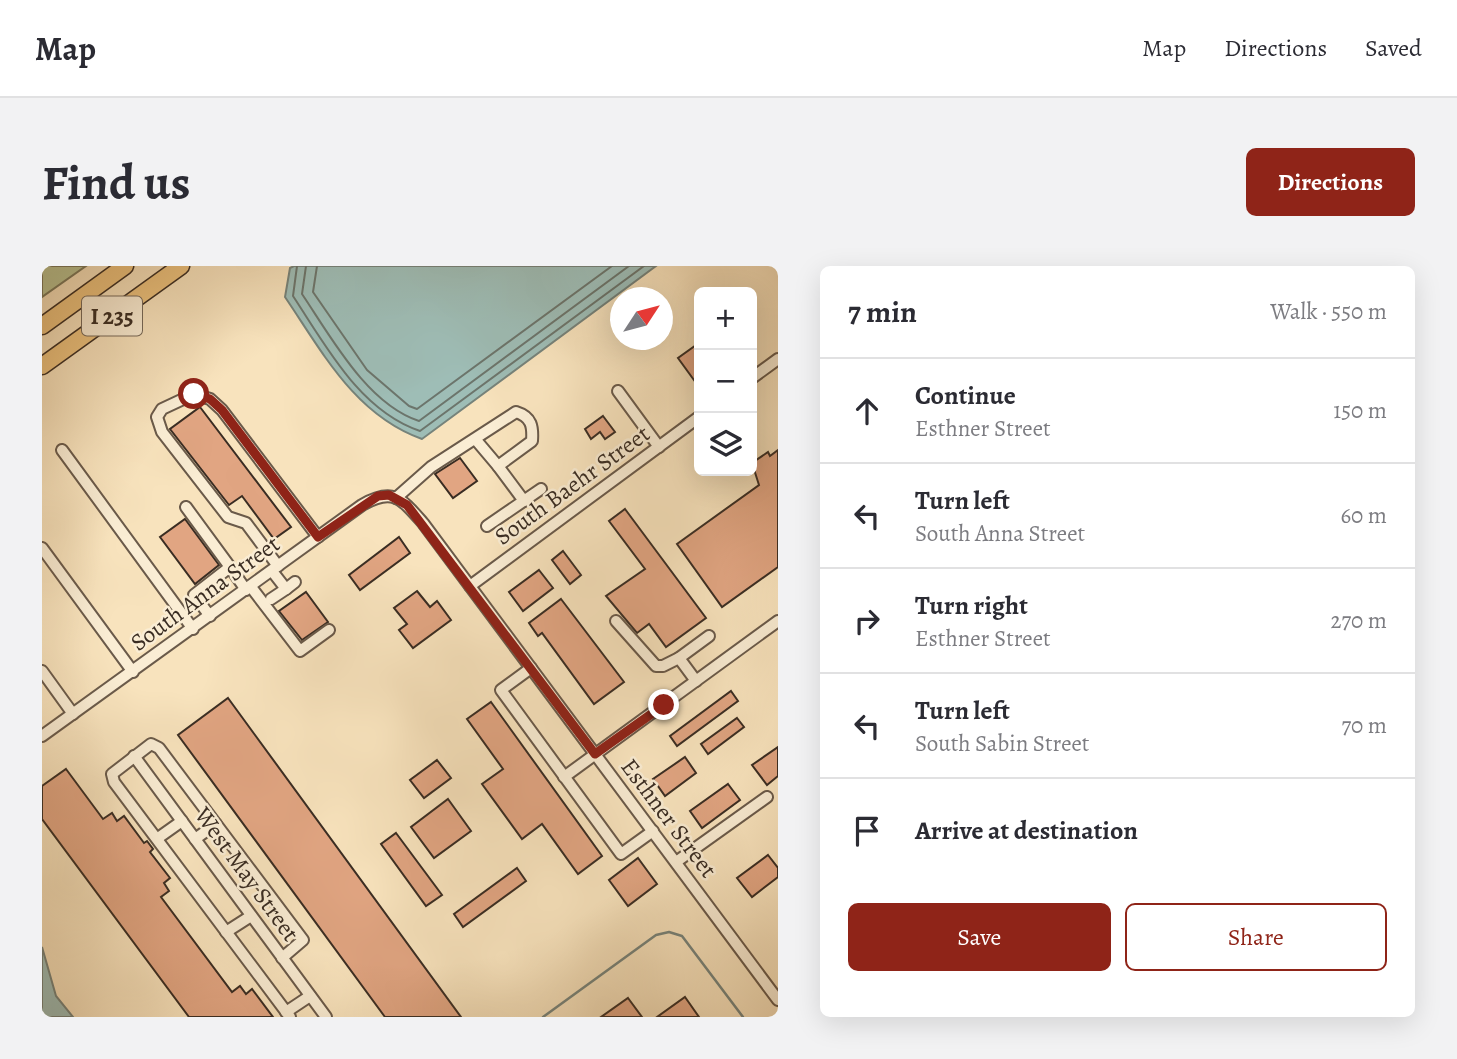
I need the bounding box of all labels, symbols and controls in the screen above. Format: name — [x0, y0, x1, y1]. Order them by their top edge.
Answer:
text: Map — [35, 26, 96, 71]
text: Map — [1142, 32, 1186, 64]
text: Directions — [1224, 32, 1327, 64]
text: Saved — [1365, 32, 1422, 64]
button: Directions — [1246, 148, 1415, 216]
text: Find us — [42, 149, 190, 216]
north arrow — [610, 287, 673, 350]
map controls — [694, 287, 757, 476]
button: + — [694, 287, 757, 350]
text: 7 min — [848, 292, 917, 332]
text: Walk · 550 m — [1270, 296, 1387, 327]
road number: I 235 — [82, 297, 142, 336]
button: − — [694, 350, 757, 413]
route start — [178, 378, 209, 409]
text: Continue — [915, 378, 1016, 413]
icon: ahead — [848, 392, 886, 430]
text: 150 m — [1333, 395, 1387, 426]
button: layers — [694, 413, 757, 476]
text: Esthner Street — [915, 413, 1051, 444]
street label: South Baehr Street — [488, 418, 656, 552]
text: Turn left — [915, 483, 1010, 518]
icon: left — [848, 497, 886, 535]
text: 60 m — [1340, 500, 1387, 531]
text: South Anna Street — [915, 518, 1085, 549]
street label: South Anna Street — [124, 528, 286, 658]
text: Turn right — [915, 588, 1028, 623]
icon: right — [848, 602, 886, 640]
text: 270 m — [1330, 605, 1387, 636]
text: Esthner Street — [915, 623, 1051, 654]
route end — [648, 689, 679, 720]
text: Turn left — [915, 693, 1010, 728]
icon: left — [848, 707, 886, 745]
text: 70 m — [1341, 710, 1387, 741]
text: South Sabin Street — [915, 728, 1089, 759]
street label: Esthner Street — [614, 752, 724, 884]
street label: West May Street — [187, 799, 307, 948]
icon: arrive — [848, 812, 886, 850]
text: Arrive at destination — [915, 813, 1138, 848]
button: Save — [848, 903, 1111, 971]
button: Share — [1125, 903, 1387, 971]

